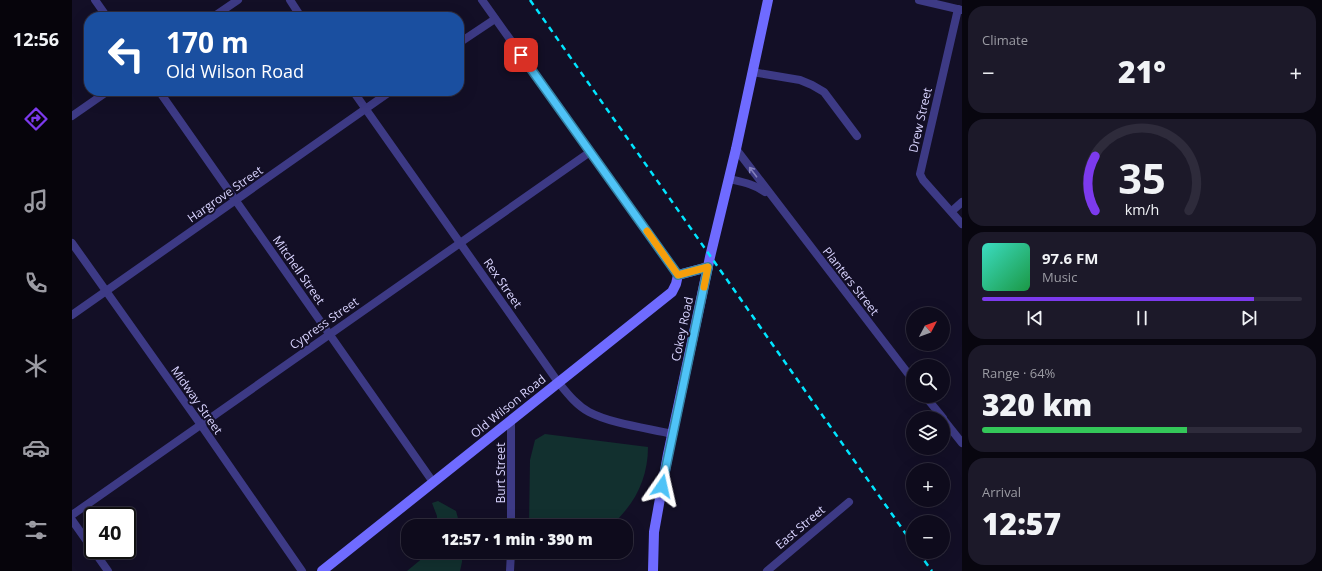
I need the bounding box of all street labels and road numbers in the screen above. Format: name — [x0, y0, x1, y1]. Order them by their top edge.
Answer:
street label: Drew Street — [904, 86, 936, 154]
street label: Hargrove Street — [184, 162, 266, 226]
street label: Mitchell Street — [269, 232, 329, 308]
street label: Planters Street — [819, 243, 883, 319]
street label: Rex Street — [480, 255, 526, 311]
street label: Cypress Street — [286, 293, 362, 353]
street label: Cokey Road — [667, 295, 697, 363]
street label: Midway Street — [167, 362, 227, 438]
street label: Old Wilson Road — [467, 370, 549, 442]
street label: Burt Street — [492, 443, 509, 503]
street label: East Street — [772, 501, 828, 553]

